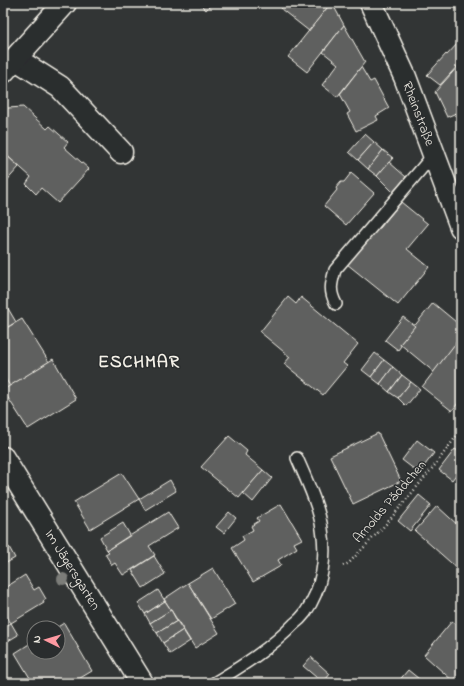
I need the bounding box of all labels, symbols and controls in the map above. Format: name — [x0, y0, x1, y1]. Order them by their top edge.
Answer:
street label: Rheinstraße — [396, 79, 440, 150]
district label: ESCHMAR — [98, 350, 180, 376]
street label: Arnolds Päddchen — [348, 456, 432, 548]
street label: Im Jägersgarten — [38, 526, 105, 615]
north arrow — [26, 620, 66, 660]
text: N — [29, 635, 45, 644]

